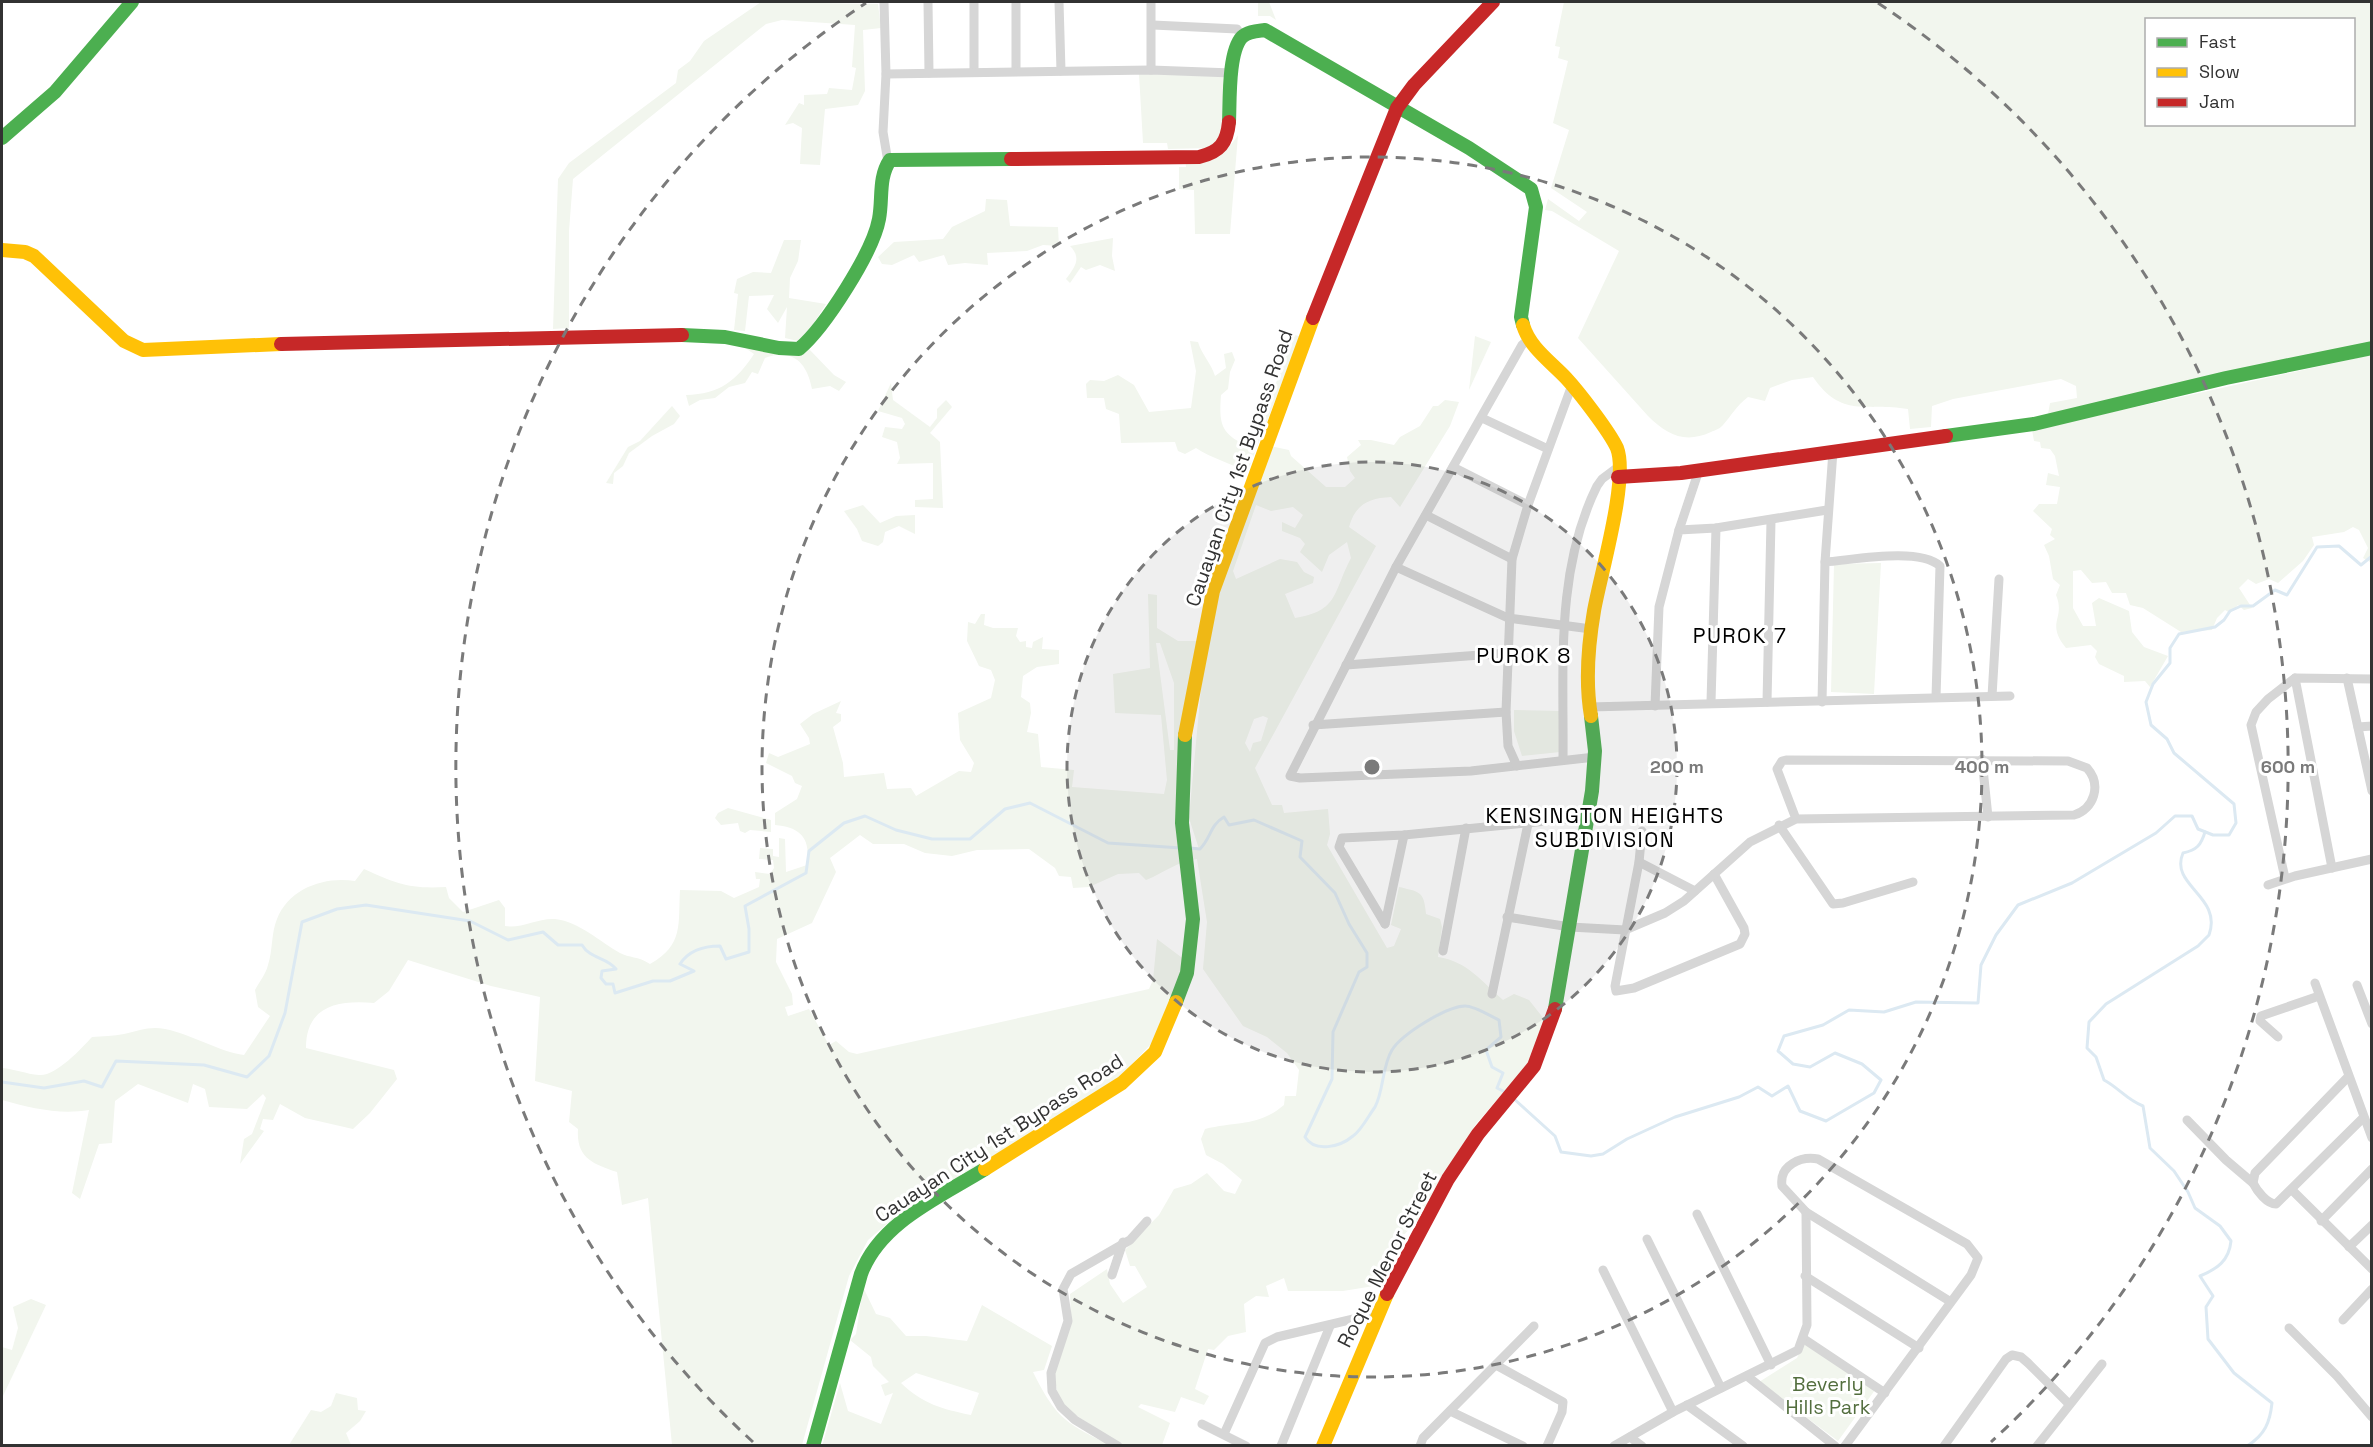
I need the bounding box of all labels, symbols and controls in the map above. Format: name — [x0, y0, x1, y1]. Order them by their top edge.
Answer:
legend — [2145, 18, 2355, 126]
text: Fast — [2199, 30, 2236, 53]
text: Slow — [2199, 60, 2240, 83]
text: Jam — [2199, 90, 2235, 113]
street label: Cauayan City 1st Bypass Road — [1179, 326, 1299, 610]
district label: PUROK 7 — [1693, 622, 1787, 649]
district label: PUROK 8 — [1476, 642, 1572, 669]
text: 200 m — [1650, 755, 1704, 778]
text: 400 m — [1955, 755, 2009, 778]
text: 600 m — [2261, 755, 2315, 778]
centre of rings — [1362, 757, 1382, 777]
district label: KENSINGTON HEIGHTS SUBDIVISION — [1485, 802, 1725, 853]
street label: Cauayan City 1st Bypass Road — [870, 1048, 1128, 1228]
street label: Roque Menor Street — [1331, 1166, 1443, 1352]
park label: Beverly Hills Park — [1785, 1371, 1871, 1420]

